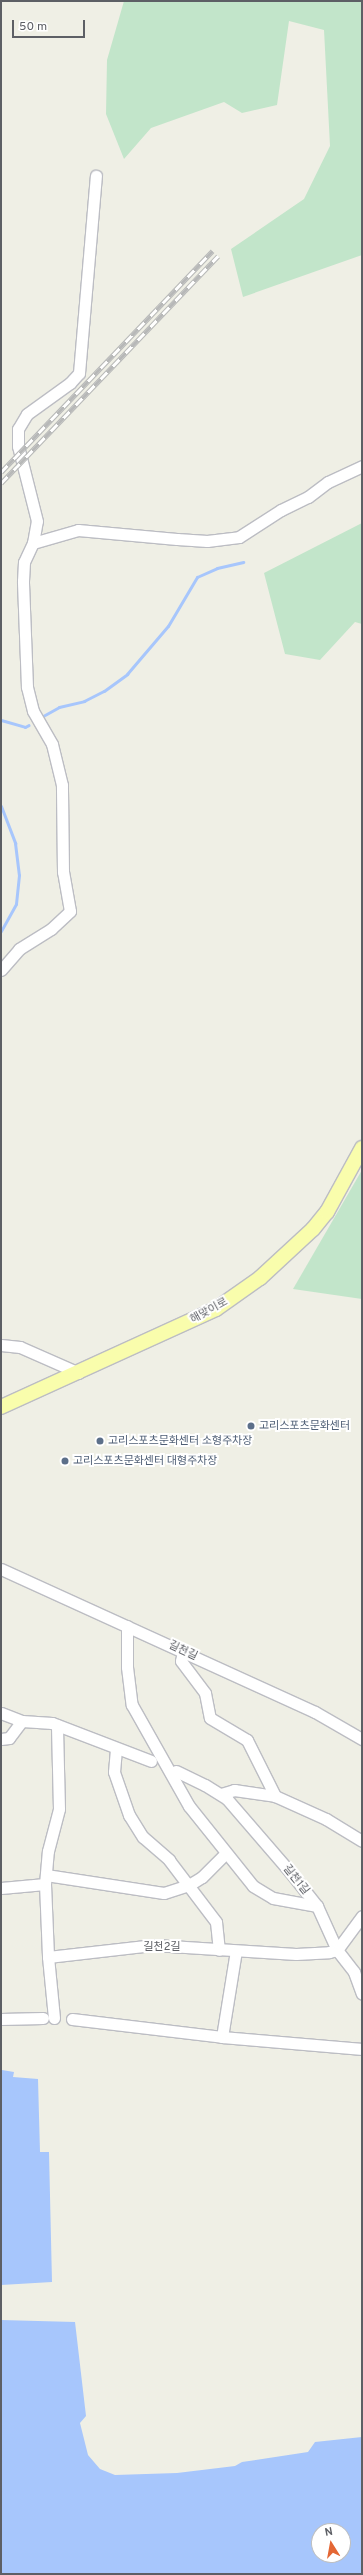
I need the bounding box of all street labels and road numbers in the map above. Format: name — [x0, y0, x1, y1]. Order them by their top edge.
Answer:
street label: 해맞이로 — [188, 1295, 230, 1327]
street label: 길천길 — [166, 1639, 200, 1663]
street label: 길천1길 — [280, 1862, 312, 1898]
street label: 길천2길 — [143, 1940, 181, 1954]

